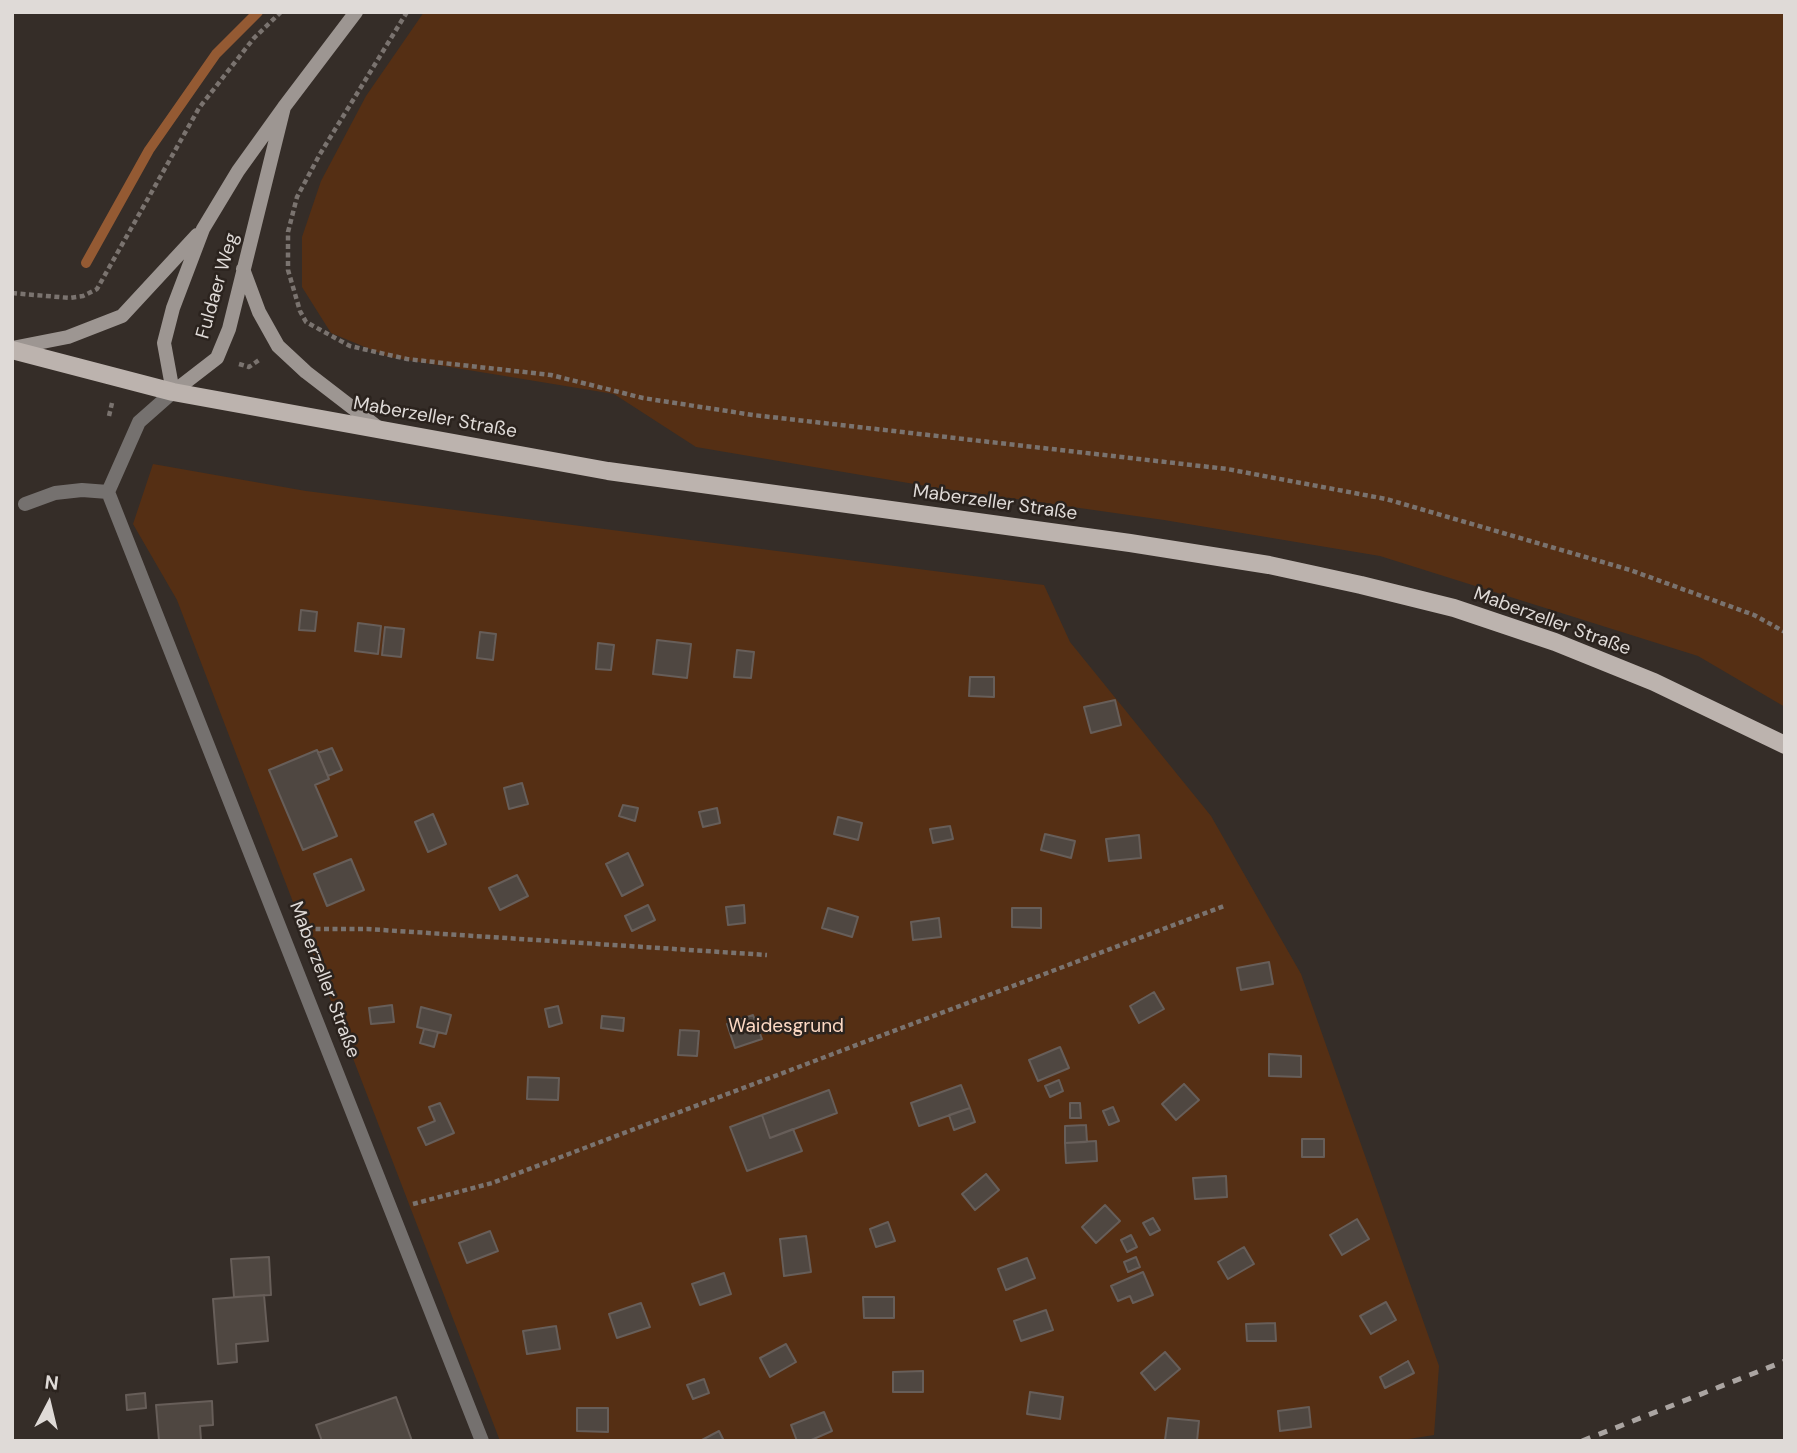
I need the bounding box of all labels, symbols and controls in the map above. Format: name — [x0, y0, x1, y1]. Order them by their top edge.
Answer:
street label: Fuldaer Weg — [192, 230, 244, 342]
street label: Maberzeller Straße — [351, 392, 519, 444]
street label: Maberzeller Straße — [911, 480, 1079, 526]
street label: Maberzeller Straße — [1470, 583, 1634, 661]
street label: Maberzeller Straße — [284, 899, 364, 1061]
park label: Waidesgrund — [728, 1016, 844, 1038]
north arrow — [14, 1369, 84, 1439]
text: N — [43, 1369, 60, 1396]

